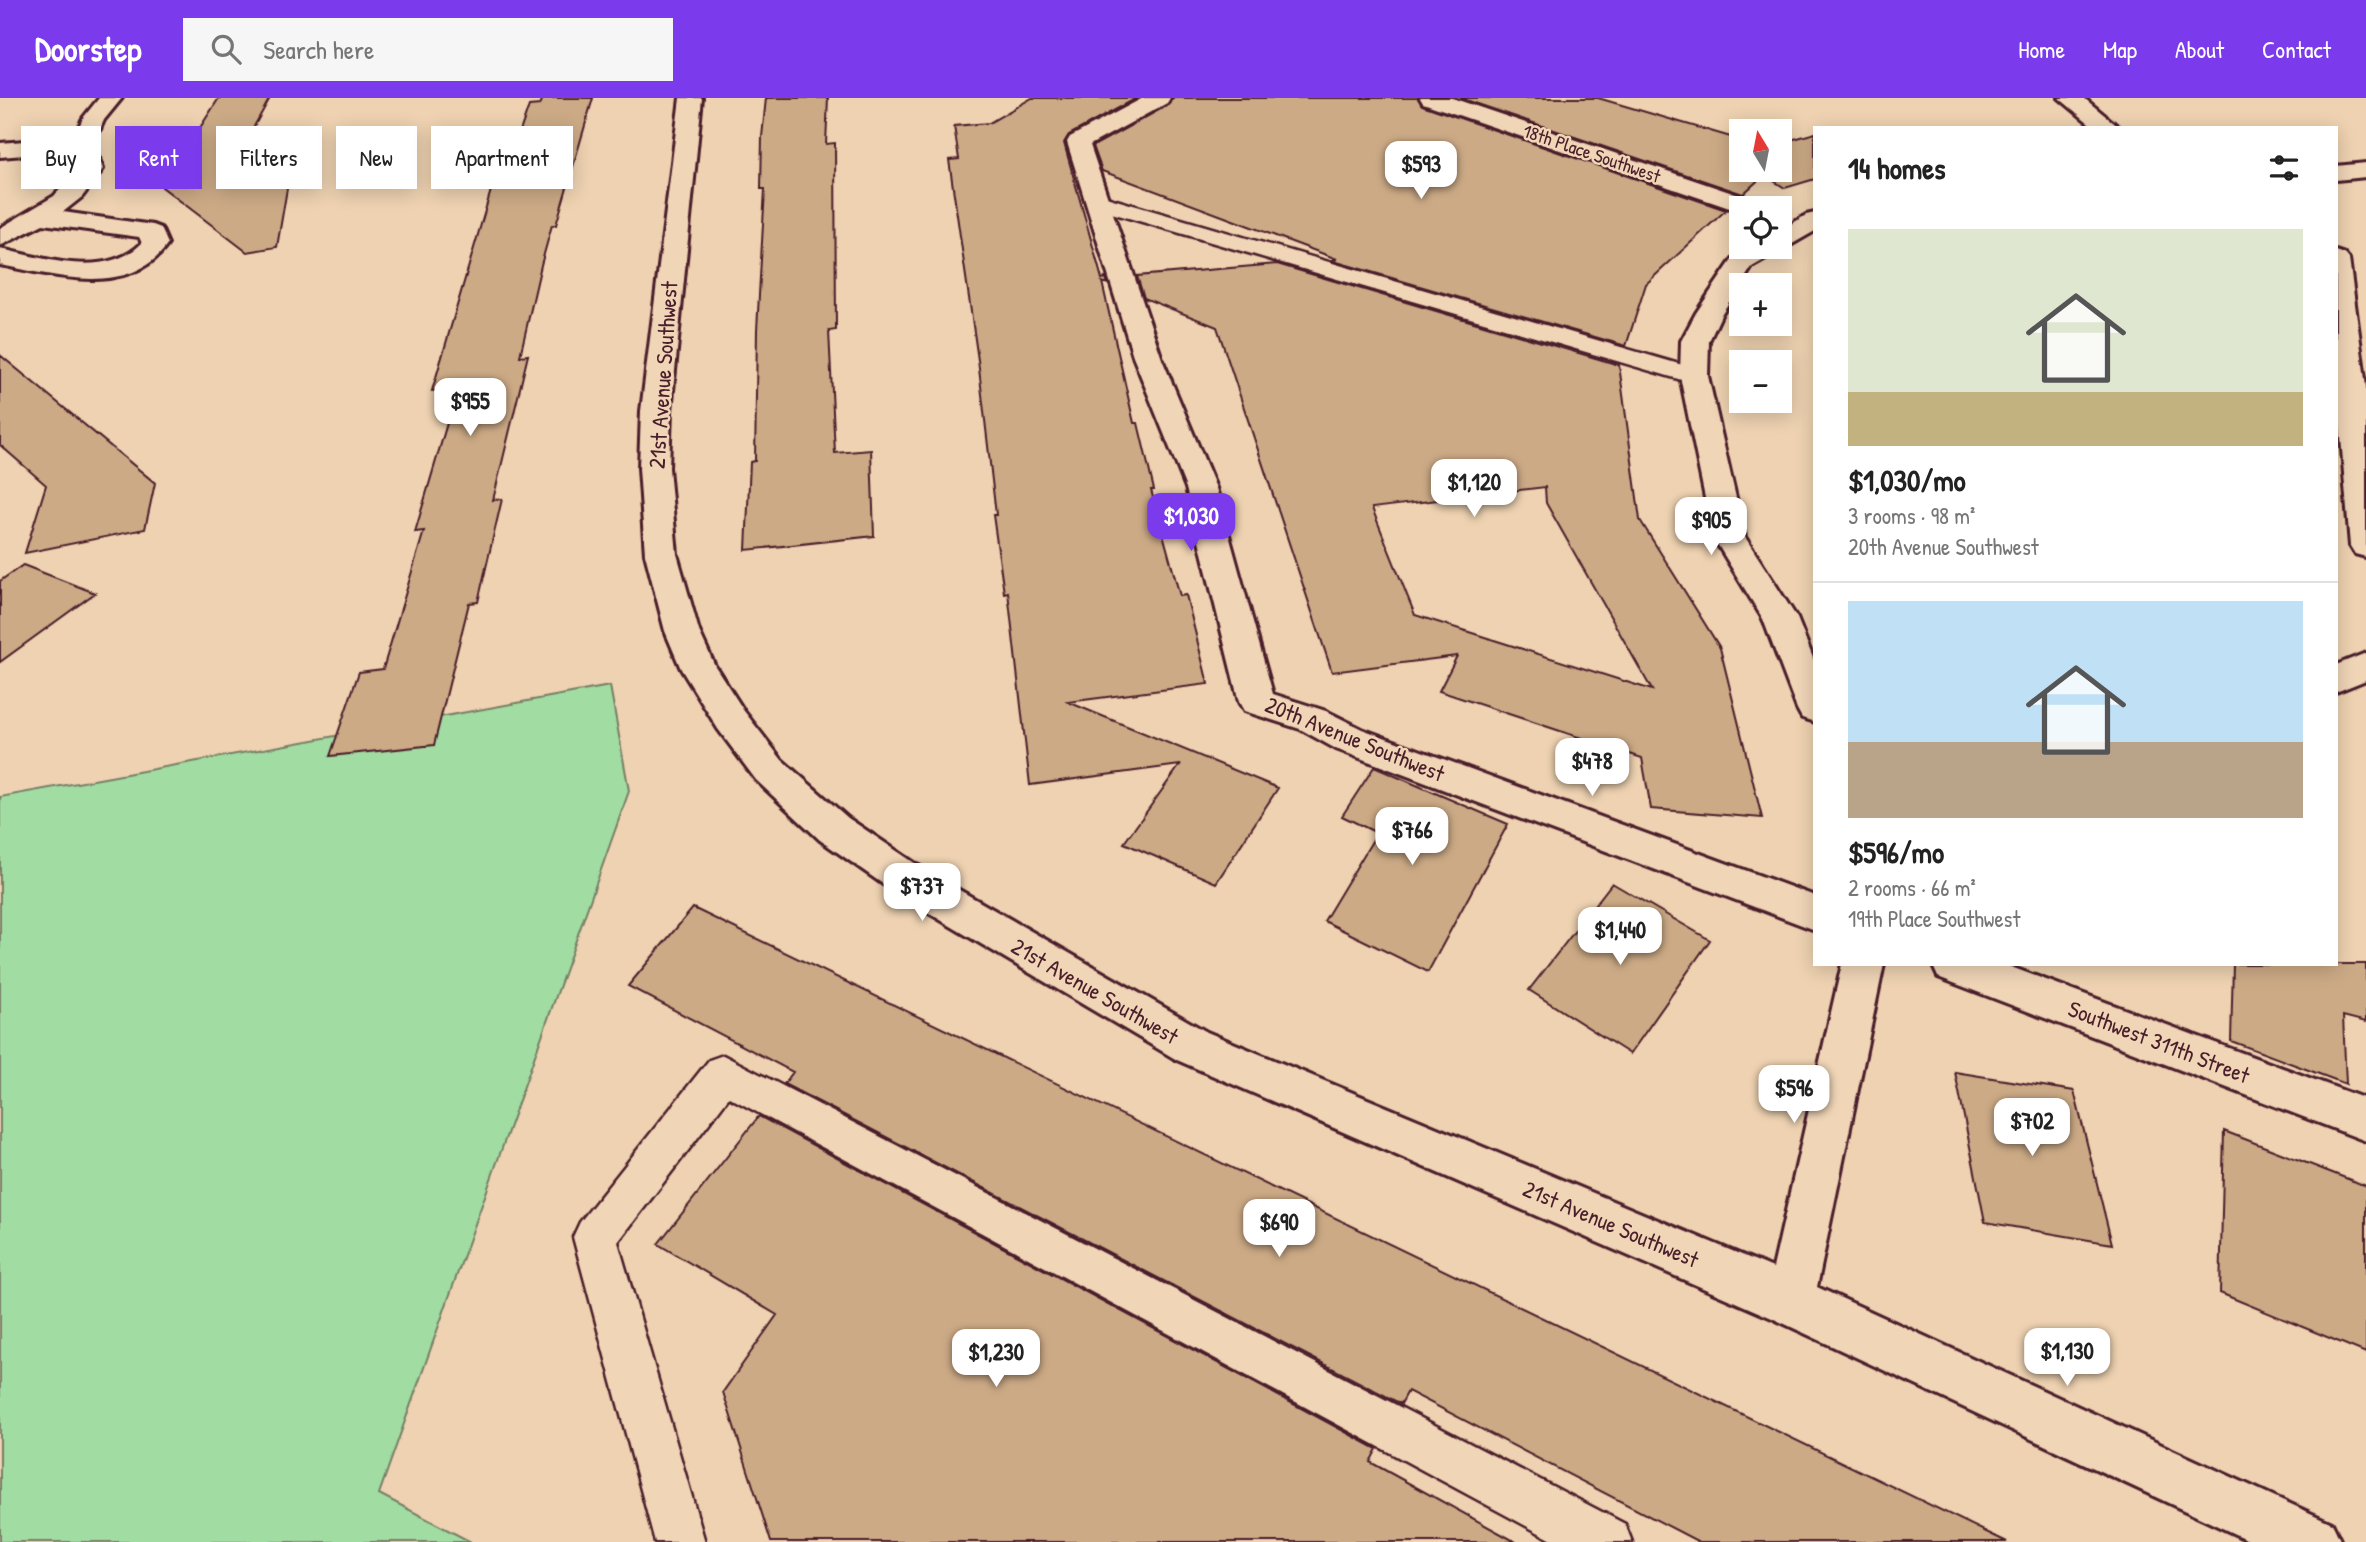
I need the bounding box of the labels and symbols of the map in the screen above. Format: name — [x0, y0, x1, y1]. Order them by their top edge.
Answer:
street label: 18th Place Southwest — [1520, 117, 1665, 189]
north arrow — [1729, 119, 1792, 182]
pin: $593 — [1380, 141, 1462, 201]
street label: 21st Avenue Southwest — [640, 279, 685, 470]
pin: $955 — [429, 378, 511, 438]
pin: $1,120 — [1417, 460, 1531, 519]
pin: $1,030 — [1134, 494, 1248, 553]
pin: $905 — [1670, 498, 1752, 557]
street label: 20th Avenue Southwest — [1261, 688, 1450, 789]
pin: $478 — [1551, 738, 1633, 798]
pin: $766 — [1371, 808, 1453, 867]
pin: $737 — [881, 864, 963, 923]
pin: $1,440 — [1563, 908, 1677, 967]
street label: 21st Avenue Southwest — [1006, 930, 1185, 1052]
street label: Southwest 311th Street — [2064, 993, 2255, 1091]
pin: $596 — [1753, 1066, 1835, 1125]
pin: $702 — [1991, 1098, 2073, 1158]
street label: 21st Avenue Southwest — [1519, 1173, 1705, 1275]
pin: $690 — [1238, 1200, 1320, 1259]
pin: $1,130 — [2010, 1328, 2124, 1388]
pin: $1,230 — [939, 1330, 1053, 1389]

